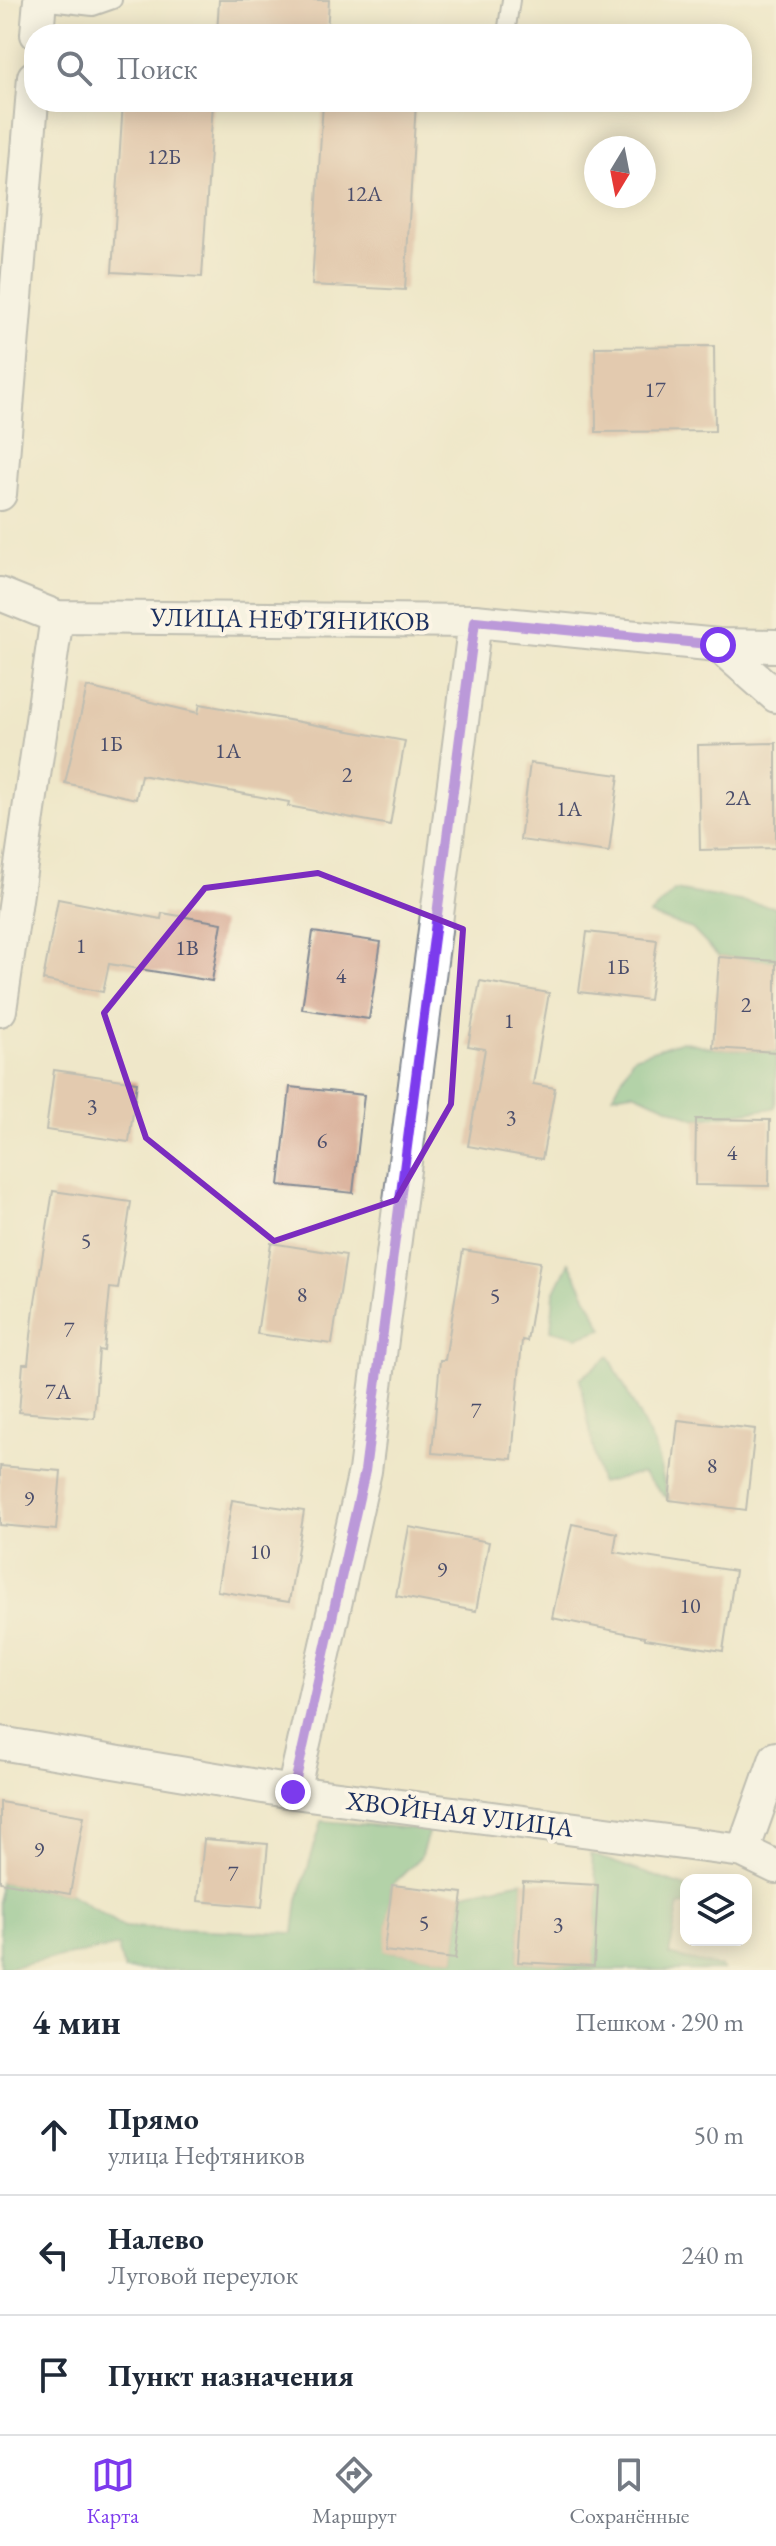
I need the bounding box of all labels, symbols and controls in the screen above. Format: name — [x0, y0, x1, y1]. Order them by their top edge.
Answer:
search box — [24, 24, 752, 112]
icon: search — [52, 46, 96, 90]
text: Поиск — [116, 49, 198, 88]
north arrow — [584, 136, 656, 208]
house number: 12Б — [147, 142, 181, 171]
house number: 12А — [346, 179, 383, 208]
house number: 17 — [644, 375, 666, 404]
street label: УЛИЦА НЕФТЯНИКОВ — [149, 600, 430, 638]
route start — [700, 627, 736, 663]
house number: 1Б — [99, 729, 123, 758]
house number: 1А — [215, 736, 242, 765]
house number: 2 — [342, 760, 353, 789]
house number: 2А — [725, 783, 752, 812]
house number: 1А — [556, 794, 583, 823]
house number: 1 — [76, 931, 86, 960]
house number: 1В — [175, 933, 199, 962]
house number: 1Б — [606, 952, 630, 981]
house number: 4 — [336, 961, 347, 990]
house number: 2 — [741, 990, 752, 1019]
house number: 1 — [504, 1006, 514, 1035]
house number: 3 — [87, 1092, 97, 1121]
house number: 3 — [506, 1103, 516, 1132]
house number: 6 — [317, 1126, 328, 1155]
house number: 4 — [727, 1138, 738, 1167]
house number: 5 — [81, 1226, 91, 1255]
house number: 8 — [297, 1280, 307, 1309]
house number: 5 — [490, 1281, 500, 1310]
house number: 7 — [64, 1315, 75, 1344]
house number: 7А — [45, 1377, 72, 1406]
house number: 7 — [471, 1396, 482, 1425]
house number: 8 — [707, 1451, 717, 1480]
house number: 9 — [24, 1484, 35, 1513]
house number: 10 — [249, 1537, 271, 1566]
house number: 9 — [437, 1555, 448, 1584]
house number: 10 — [679, 1591, 701, 1620]
route end — [275, 1774, 311, 1810]
street label: ХВОЙНАЯ УЛИЦА — [344, 1783, 576, 1845]
house number: 9 — [34, 1835, 45, 1864]
house number: 7 — [228, 1859, 239, 1888]
map controls — [680, 1874, 752, 1946]
button: layers — [680, 1874, 752, 1946]
house number: 5 — [419, 1908, 429, 1937]
house number: 3 — [553, 1910, 563, 1939]
text: 4 мин — [32, 2000, 121, 2044]
text: Пешком · 290 m — [575, 2005, 744, 2039]
text: Прямо — [108, 2099, 199, 2138]
icon: ahead — [32, 2113, 76, 2157]
text: 50 m — [694, 2118, 744, 2152]
text: улица Нефтяников — [108, 2138, 305, 2172]
text: Налево — [108, 2219, 204, 2258]
icon: left — [32, 2233, 76, 2277]
text: 240 m — [681, 2238, 744, 2272]
text: Луговой переулок — [108, 2258, 298, 2292]
icon: arrive — [32, 2353, 76, 2397]
text: Пункт назначения — [108, 2356, 354, 2395]
tab: Карта — [87, 2453, 139, 2530]
tab: Маршрут — [312, 2453, 396, 2530]
tab: Сохранённые — [569, 2453, 689, 2530]

